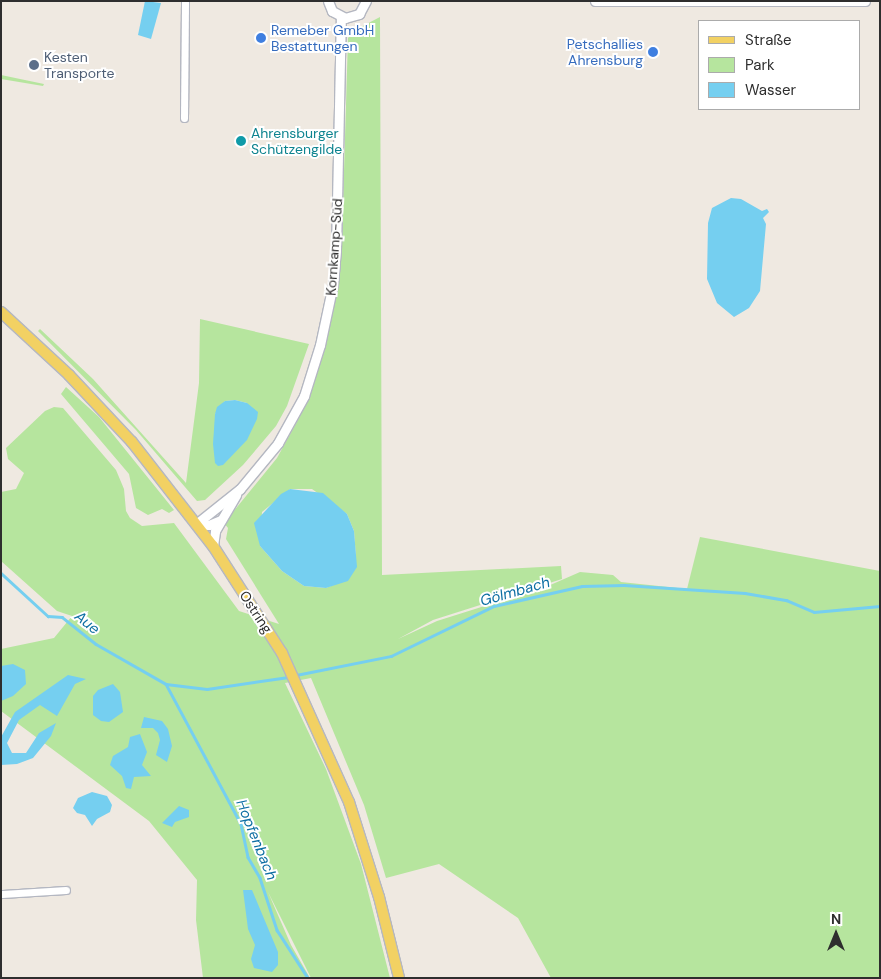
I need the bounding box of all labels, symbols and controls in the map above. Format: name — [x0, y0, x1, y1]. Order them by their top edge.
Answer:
legend — [698, 20, 861, 110]
place label: Remeber GmbH Bestattungen — [271, 22, 374, 54]
text: Straße — [745, 30, 792, 50]
marker: Remeber GmbH Bestattungen — [255, 32, 267, 44]
place label: Petschallies Ahrensburg — [567, 36, 643, 68]
marker: Petschallies Ahrensburg — [647, 46, 659, 58]
place label: Kesten Transporte — [44, 49, 114, 82]
text: Park — [745, 55, 775, 75]
marker: Kesten Transporte — [28, 59, 40, 71]
text: Wasser — [745, 80, 796, 100]
place label: Ahrensburger Schützengilde — [251, 125, 342, 158]
marker: Ahrensburger Schützengilde — [235, 135, 247, 147]
street label: Kornkamp-Süd — [322, 198, 346, 296]
water label: Gölmbach — [478, 573, 552, 611]
street label: Ostring — [236, 588, 276, 636]
water label: Aue — [71, 608, 103, 638]
water label: Hopfenbach — [232, 797, 280, 883]
north arrow — [811, 909, 861, 959]
text: N — [831, 910, 841, 928]

